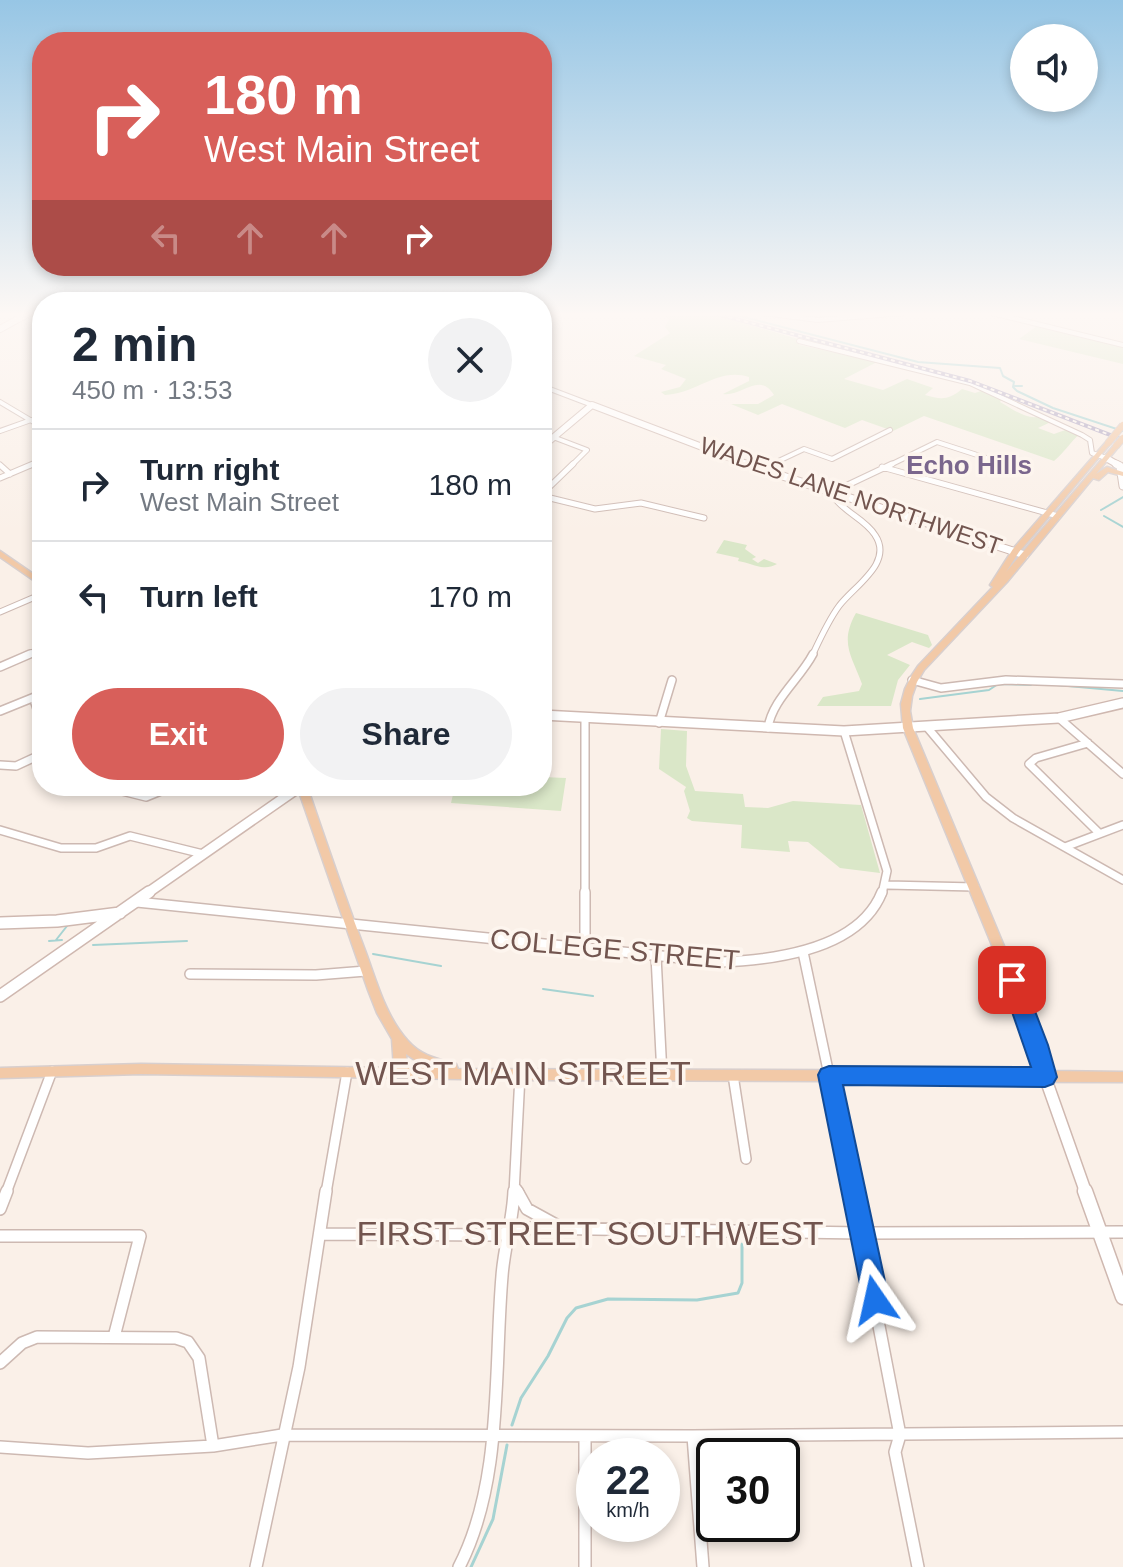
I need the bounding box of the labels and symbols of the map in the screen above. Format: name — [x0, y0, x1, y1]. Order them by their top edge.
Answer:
street label: WADES LANE NORTHWEST — [697, 431, 1006, 560]
district label: Echo Hills — [906, 450, 1032, 480]
street label: COLLEGE STREET — [489, 923, 741, 976]
pin — [978, 946, 1046, 1014]
street label: WEST MAIN STREET — [355, 1054, 691, 1092]
street label: FIRST STREET SOUTHWEST — [356, 1214, 824, 1252]
position arrow — [833, 1258, 917, 1342]
speed limit sign: 30 — [696, 1438, 800, 1542]

